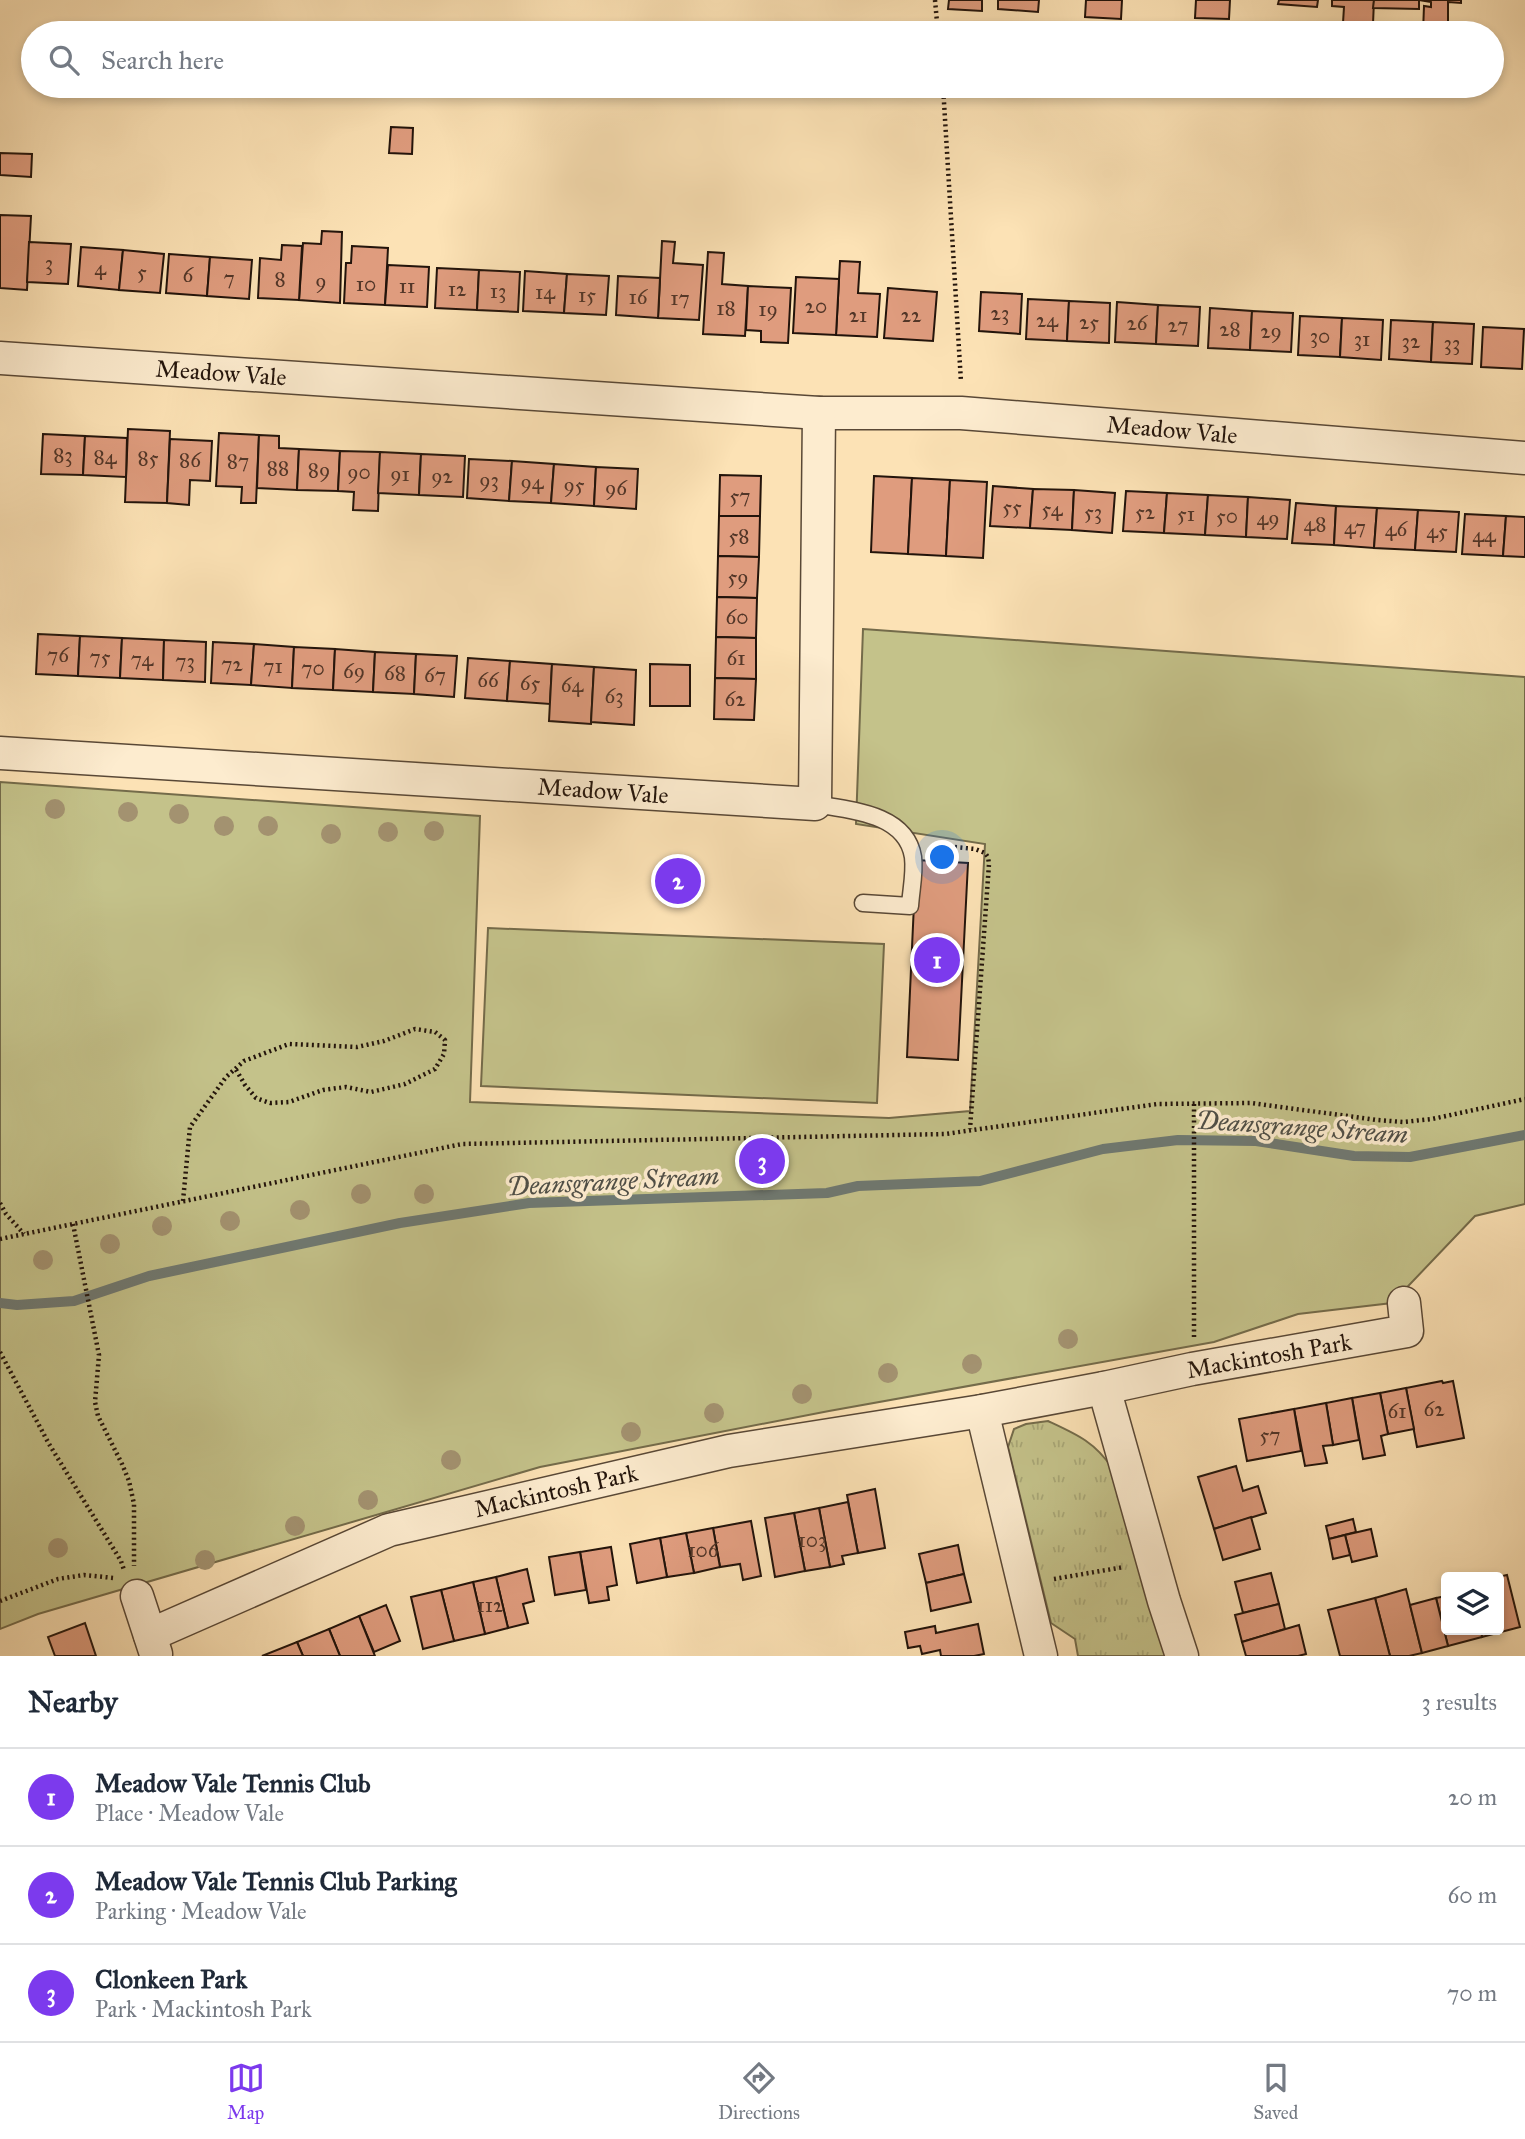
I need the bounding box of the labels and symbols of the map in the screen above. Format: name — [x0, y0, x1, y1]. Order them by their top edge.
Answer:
house number: 3 — [45, 250, 53, 276]
house number: 4 — [94, 255, 107, 281]
house number: 5 — [137, 259, 147, 285]
house number: 6 — [183, 262, 195, 288]
house number: 7 — [223, 265, 235, 291]
house number: 8 — [274, 266, 286, 292]
house number: 9 — [315, 268, 327, 294]
house number: 10 — [356, 271, 376, 297]
house number: 11 — [399, 273, 415, 299]
house number: 12 — [448, 276, 467, 302]
house number: 13 — [490, 278, 506, 304]
house number: 14 — [535, 279, 556, 305]
house number: 15 — [578, 282, 596, 308]
house number: 16 — [628, 284, 649, 310]
house number: 17 — [670, 285, 690, 311]
house number: 20 — [805, 293, 827, 319]
house number: 18 — [716, 295, 736, 321]
house number: 19 — [758, 296, 778, 322]
house number: 23 — [991, 300, 1009, 326]
house number: 21 — [849, 302, 867, 328]
house number: 22 — [901, 302, 922, 328]
house number: 24 — [1036, 307, 1059, 333]
house number: 25 — [1079, 309, 1099, 335]
house number: 26 — [1126, 310, 1149, 336]
house number: 27 — [1168, 312, 1189, 338]
house number: 28 — [1219, 316, 1241, 342]
house number: 29 — [1260, 318, 1282, 344]
house number: 30 — [1310, 323, 1330, 349]
house number: 31 — [1354, 326, 1370, 352]
house number: 32 — [1402, 328, 1421, 354]
house number: 33 — [1444, 330, 1460, 356]
street label: Meadow Vale — [155, 353, 287, 393]
street label: Meadow Vale — [1105, 409, 1239, 451]
house number: 83 — [53, 442, 73, 468]
house number: 84 — [94, 444, 118, 470]
house number: 85 — [138, 445, 159, 471]
house number: 86 — [179, 447, 202, 473]
house number: 87 — [227, 448, 249, 474]
house number: 88 — [267, 455, 289, 481]
house number: 89 — [308, 457, 330, 483]
house number: 90 — [347, 459, 371, 485]
house number: 91 — [390, 461, 410, 487]
house number: 92 — [431, 463, 453, 489]
house number: 93 — [479, 467, 499, 493]
house number: 94 — [521, 469, 545, 495]
house number: 95 — [563, 472, 585, 498]
house number: 96 — [605, 475, 628, 501]
house number: 57 — [730, 483, 750, 509]
house number: 55 — [1002, 494, 1022, 520]
house number: 54 — [1042, 496, 1064, 522]
house number: 53 — [1084, 499, 1102, 525]
house number: 52 — [1135, 499, 1156, 525]
house number: 51 — [1177, 501, 1195, 527]
house number: 50 — [1216, 503, 1238, 529]
house number: 49 — [1257, 505, 1279, 531]
house number: 48 — [1304, 511, 1326, 537]
house number: 47 — [1344, 514, 1366, 540]
house number: 46 — [1385, 516, 1408, 542]
house number: 45 — [1426, 518, 1448, 544]
house number: 44 — [1472, 522, 1497, 548]
house number: 58 — [729, 523, 749, 549]
house number: 59 — [727, 564, 749, 590]
house number: 60 — [726, 604, 749, 630]
house number: 76 — [47, 642, 70, 668]
house number: 75 — [90, 644, 111, 670]
house number: 61 — [727, 645, 745, 671]
house number: 74 — [131, 646, 155, 672]
house number: 73 — [175, 648, 195, 674]
house number: 72 — [221, 651, 243, 677]
house number: 71 — [263, 653, 283, 679]
house number: 70 — [301, 655, 325, 681]
house number: 69 — [343, 658, 365, 684]
house number: 68 — [384, 660, 406, 686]
house number: 67 — [424, 662, 446, 688]
house number: 66 — [477, 667, 500, 693]
house number: 65 — [520, 670, 541, 696]
house number: 64 — [561, 672, 585, 698]
house number: 63 — [604, 683, 624, 709]
house number: 62 — [724, 686, 746, 712]
street label: Meadow Vale — [537, 771, 669, 811]
your location — [925, 840, 959, 874]
pin: 2 — [655, 855, 701, 907]
pin: 1 — [914, 934, 960, 986]
water label: Deansgrange Stream — [1195, 1104, 1409, 1150]
pin: 3 — [739, 1135, 785, 1187]
water label: Deansgrange Stream — [506, 1159, 720, 1203]
street label: Mackintosh Park — [1184, 1327, 1355, 1385]
house number: 62 — [1423, 1396, 1445, 1422]
house number: 61 — [1388, 1398, 1406, 1424]
house number: 57 — [1260, 1422, 1280, 1448]
street label: Mackintosh Park — [471, 1457, 642, 1524]
house number: 103 — [798, 1527, 826, 1553]
house number: 106 — [687, 1537, 720, 1563]
house number: 112 — [477, 1592, 504, 1618]

